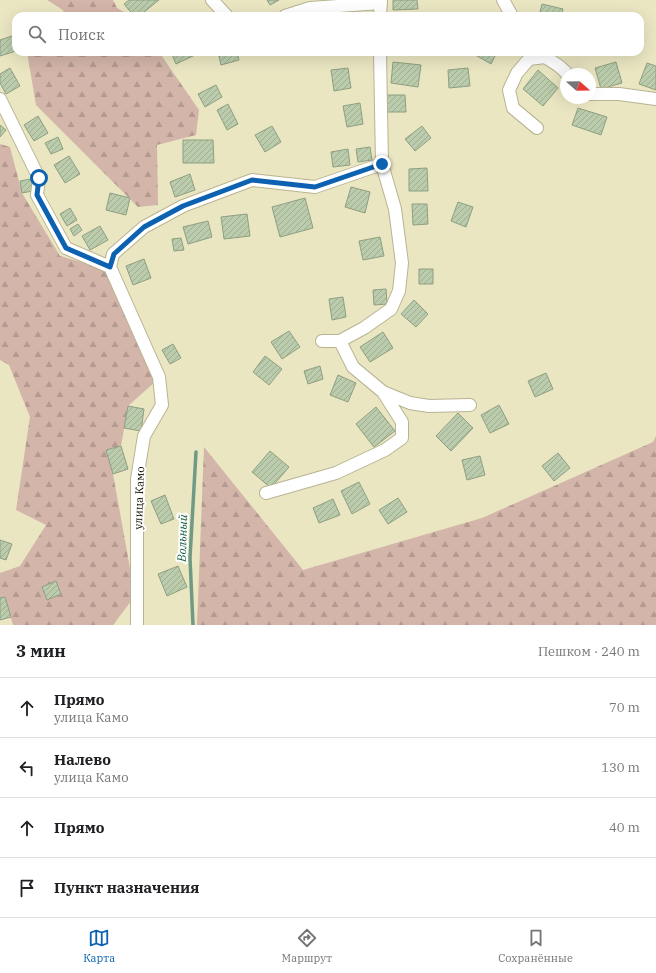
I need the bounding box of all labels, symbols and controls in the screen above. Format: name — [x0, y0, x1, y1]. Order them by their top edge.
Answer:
search box — [12, 12, 644, 56]
icon: search — [26, 23, 48, 45]
text: Поиск — [58, 25, 105, 44]
north arrow — [560, 68, 596, 104]
route end — [373, 155, 391, 173]
route start — [30, 169, 48, 187]
street label: улица Камо — [131, 466, 147, 530]
water label: Вольный — [174, 514, 190, 563]
text: 3 мин — [16, 640, 66, 662]
text: Пешком · 240 m — [538, 643, 640, 660]
text: Прямо — [54, 690, 105, 709]
icon: ahead — [16, 697, 38, 719]
text: 70 m — [609, 699, 640, 716]
text: улица Камо — [54, 709, 129, 726]
text: Налево — [54, 750, 111, 769]
icon: left — [16, 757, 38, 779]
text: 130 m — [601, 759, 640, 776]
text: улица Камо — [54, 769, 129, 786]
icon: ahead — [16, 817, 38, 839]
text: Прямо — [54, 818, 105, 837]
text: 40 m — [609, 819, 640, 836]
icon: arrive — [16, 877, 38, 899]
text: Пункт назначения — [54, 878, 200, 897]
tab: Карта — [83, 927, 115, 965]
tab: Маршрут — [282, 927, 332, 965]
tab: Сохранённые — [498, 927, 573, 965]

